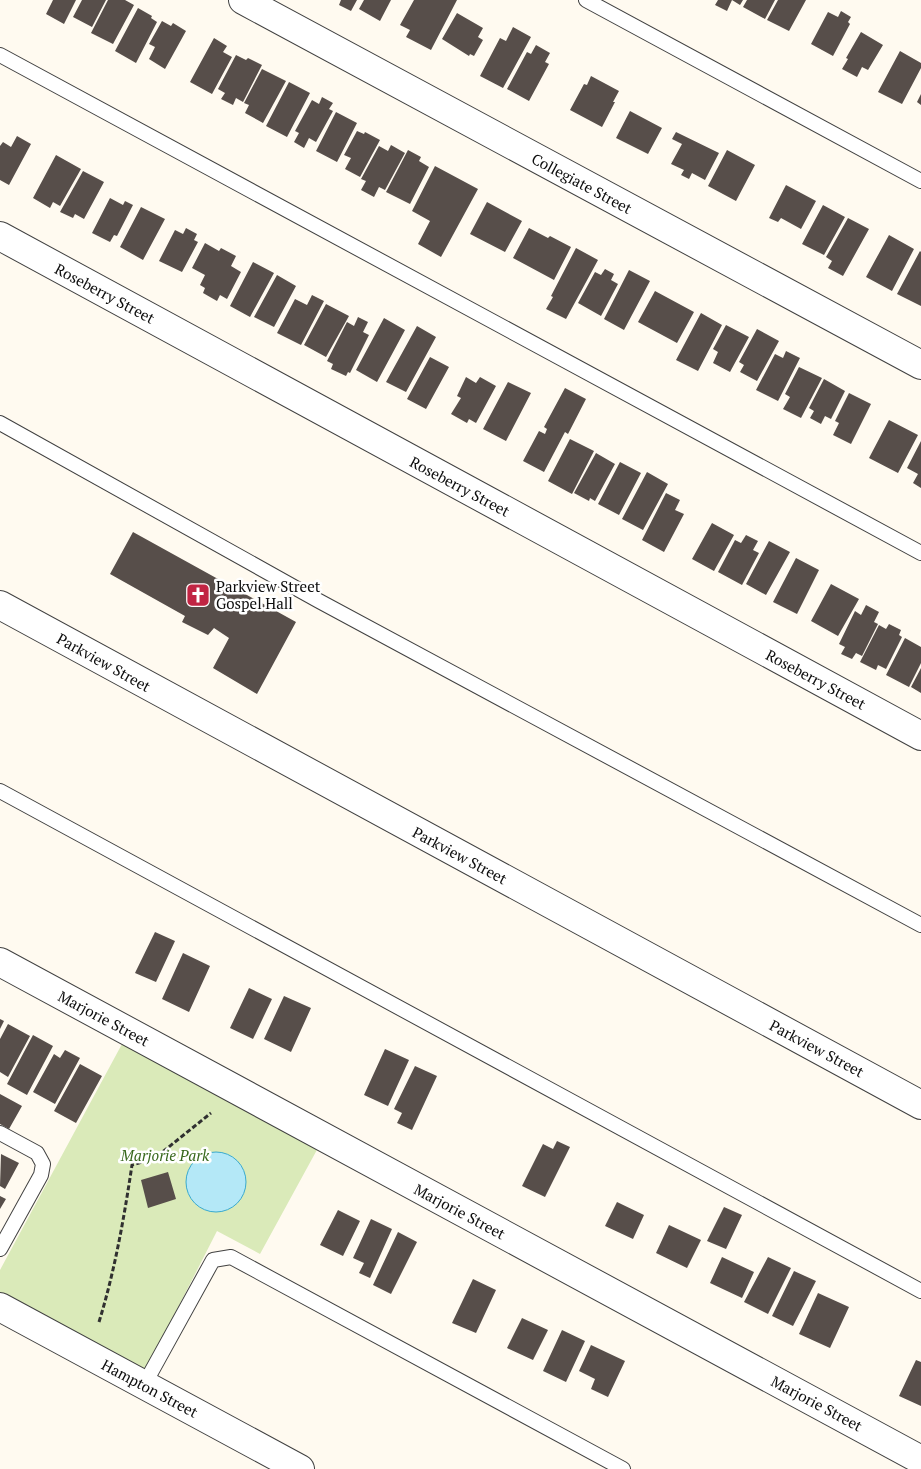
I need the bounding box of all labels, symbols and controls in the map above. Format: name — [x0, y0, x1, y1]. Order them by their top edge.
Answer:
street label: Collegiate Street — [528, 148, 636, 218]
street label: Roseberry Street — [52, 258, 159, 328]
street label: Roseberry Street — [407, 451, 514, 521]
place label: Parkview Street Gospel Hall — [216, 576, 321, 613]
church icon: Parkview Street Gospel Hall — [185, 582, 211, 608]
street label: Parkview Street — [54, 628, 155, 696]
street label: Roseberry Street — [763, 644, 870, 714]
street label: Parkview Street — [409, 822, 511, 888]
street label: Marjorie Street — [55, 986, 153, 1051]
street label: Parkview Street — [766, 1015, 868, 1081]
park label: Marjorie Park — [120, 1145, 210, 1165]
street label: Marjorie Street — [411, 1179, 509, 1244]
street label: Hampton Street — [98, 1354, 202, 1422]
street label: Marjorie Street — [768, 1371, 866, 1436]

